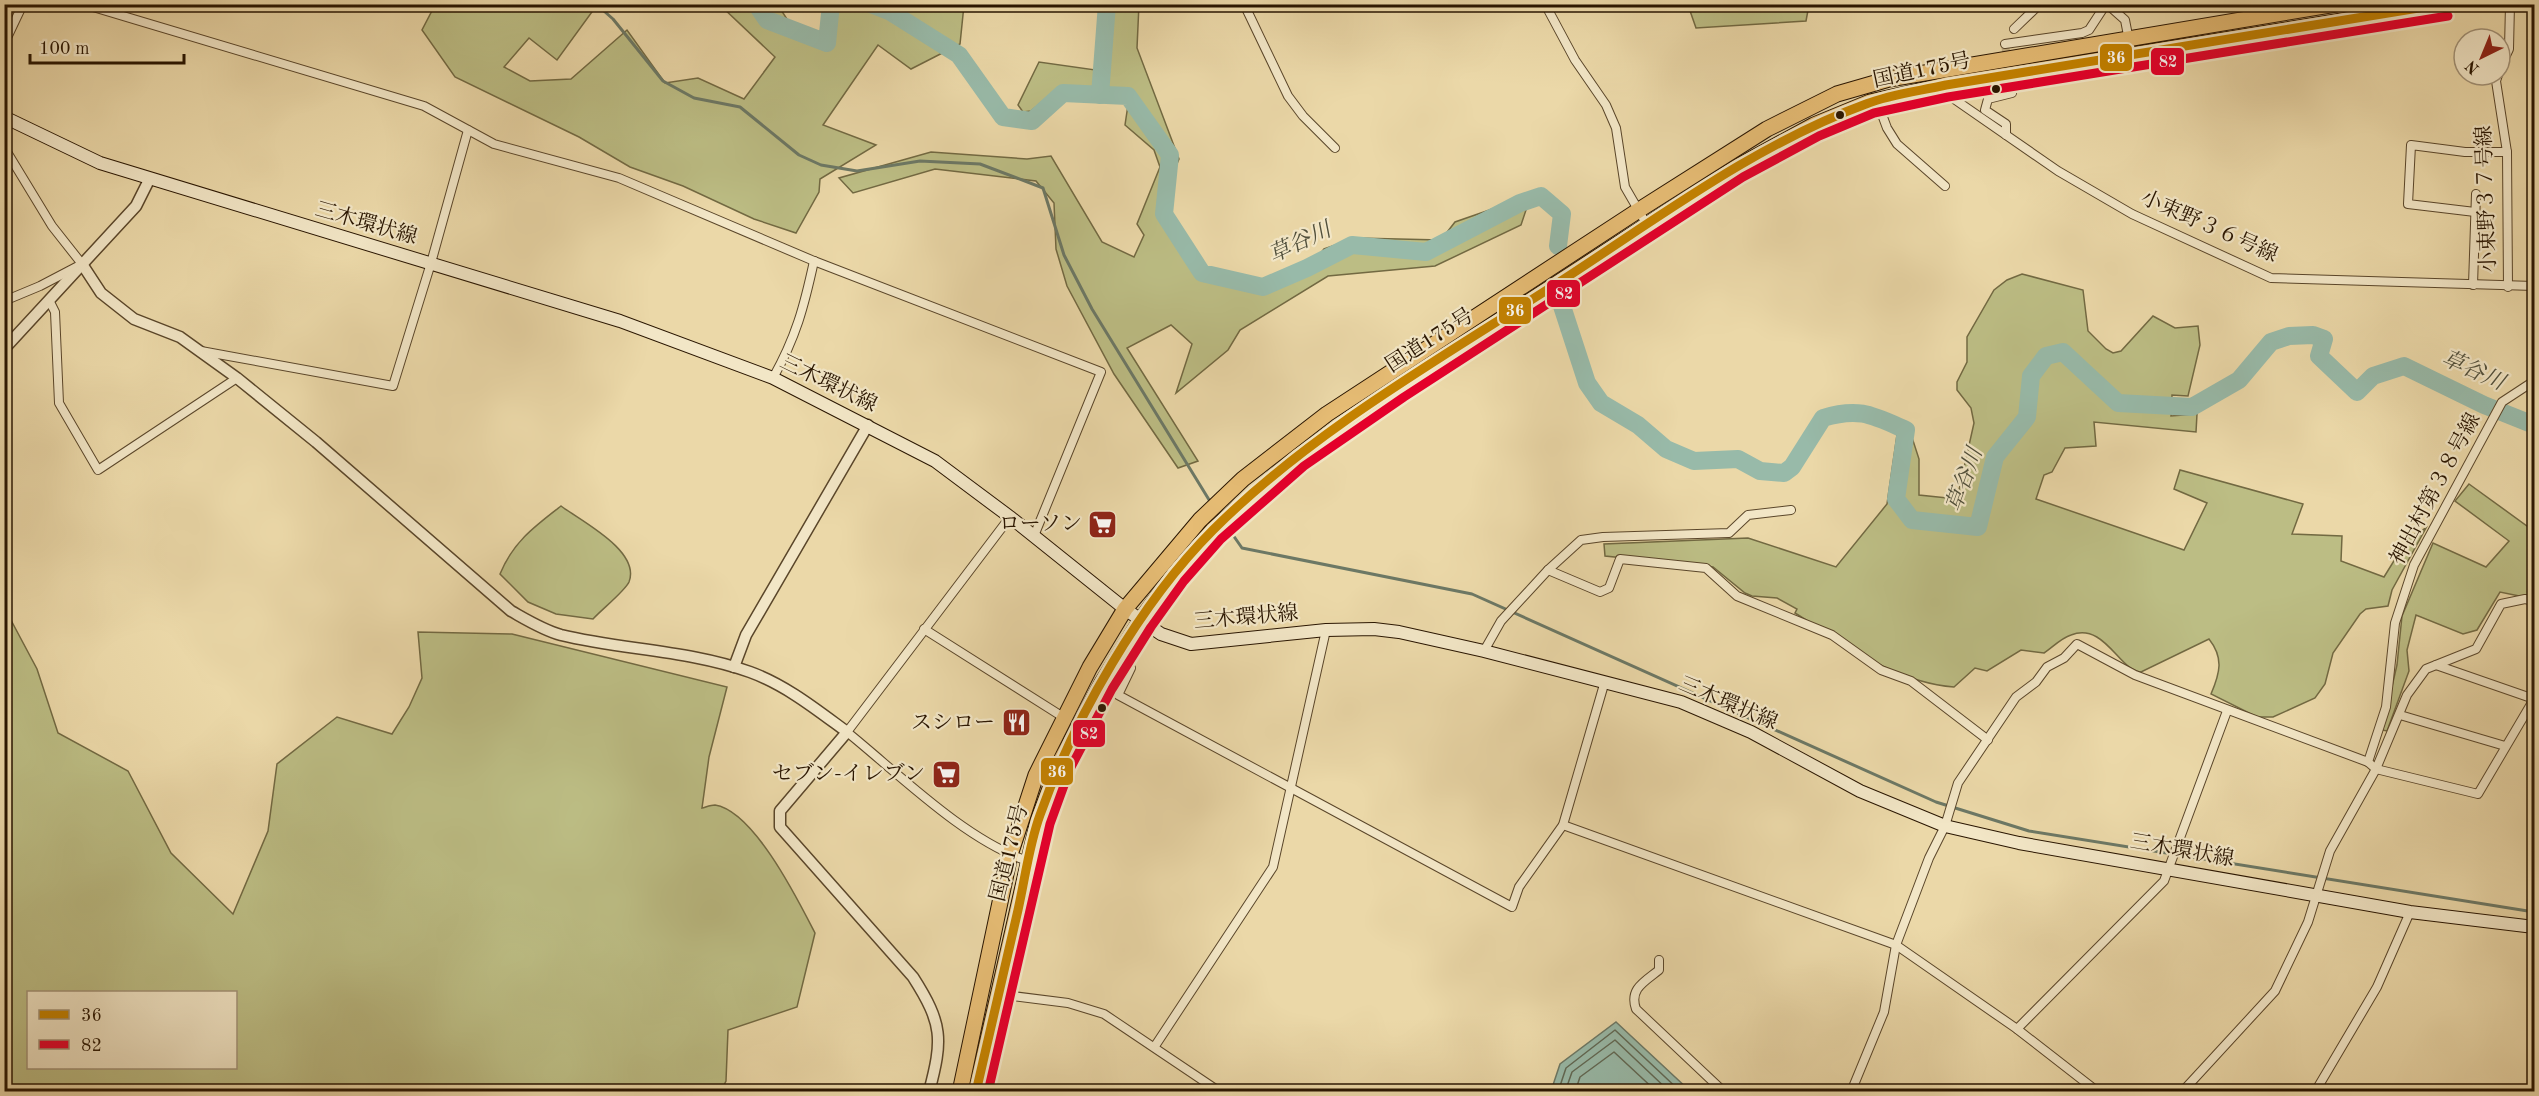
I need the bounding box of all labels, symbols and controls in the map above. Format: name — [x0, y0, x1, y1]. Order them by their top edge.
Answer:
scale bar — [30, 27, 184, 65]
north arrow — [2452, 27, 2512, 87]
text: 100 m — [39, 40, 90, 58]
line badge: 36 — [2099, 43, 2133, 72]
line badge: 82 — [2150, 47, 2185, 76]
street label: 国道175号 — [1871, 48, 1973, 92]
text: 36 — [2107, 51, 2125, 67]
text: 82 — [2159, 55, 2177, 71]
text: N — [2463, 56, 2483, 77]
unlabelled marker — [1990, 83, 2002, 95]
unlabelled marker — [1834, 109, 1846, 121]
street label: 小束野３７号線 — [2472, 125, 2500, 273]
street label: 小束野３６号線 — [2138, 186, 2281, 266]
street label: 三木環状線 — [313, 198, 420, 249]
water label: 草谷川 — [1265, 216, 1336, 267]
line badge: 82 — [1546, 279, 1581, 308]
text: 82 — [1555, 287, 1573, 303]
line badge: 36 — [1498, 296, 1532, 325]
street label: 国道175号 — [1381, 303, 1477, 377]
text: 36 — [1506, 304, 1524, 320]
water label: 草谷川 — [2438, 346, 2510, 395]
street label: 三木環状線 — [776, 350, 881, 416]
street label: 神出村第３８号線 — [2386, 409, 2485, 568]
water label: 草谷川 — [1941, 443, 1987, 515]
supermarket icon: ローソン — [1087, 508, 1119, 540]
place label: ローソン — [999, 514, 1082, 535]
street label: 三木環状線 — [1193, 601, 1299, 633]
street label: 三木環状線 — [1676, 672, 1781, 734]
unlabelled marker — [1096, 702, 1108, 714]
restaurant icon: スシロー — [1000, 707, 1032, 739]
place label: スシロー — [911, 713, 995, 734]
line badge: 82 — [1072, 719, 1106, 748]
text: 82 — [1080, 727, 1098, 743]
line badge: 36 — [1040, 757, 1074, 786]
supermarket icon: セブン-イレブン — [930, 758, 962, 790]
place label: セブン-イレブン — [772, 762, 925, 785]
text: 36 — [1048, 765, 1066, 781]
street label: 国道175号 — [986, 802, 1032, 904]
street label: 三木環状線 — [2128, 830, 2236, 870]
legend — [27, 991, 237, 1069]
text: 36 — [81, 1007, 102, 1025]
text: 82 — [81, 1037, 102, 1055]

